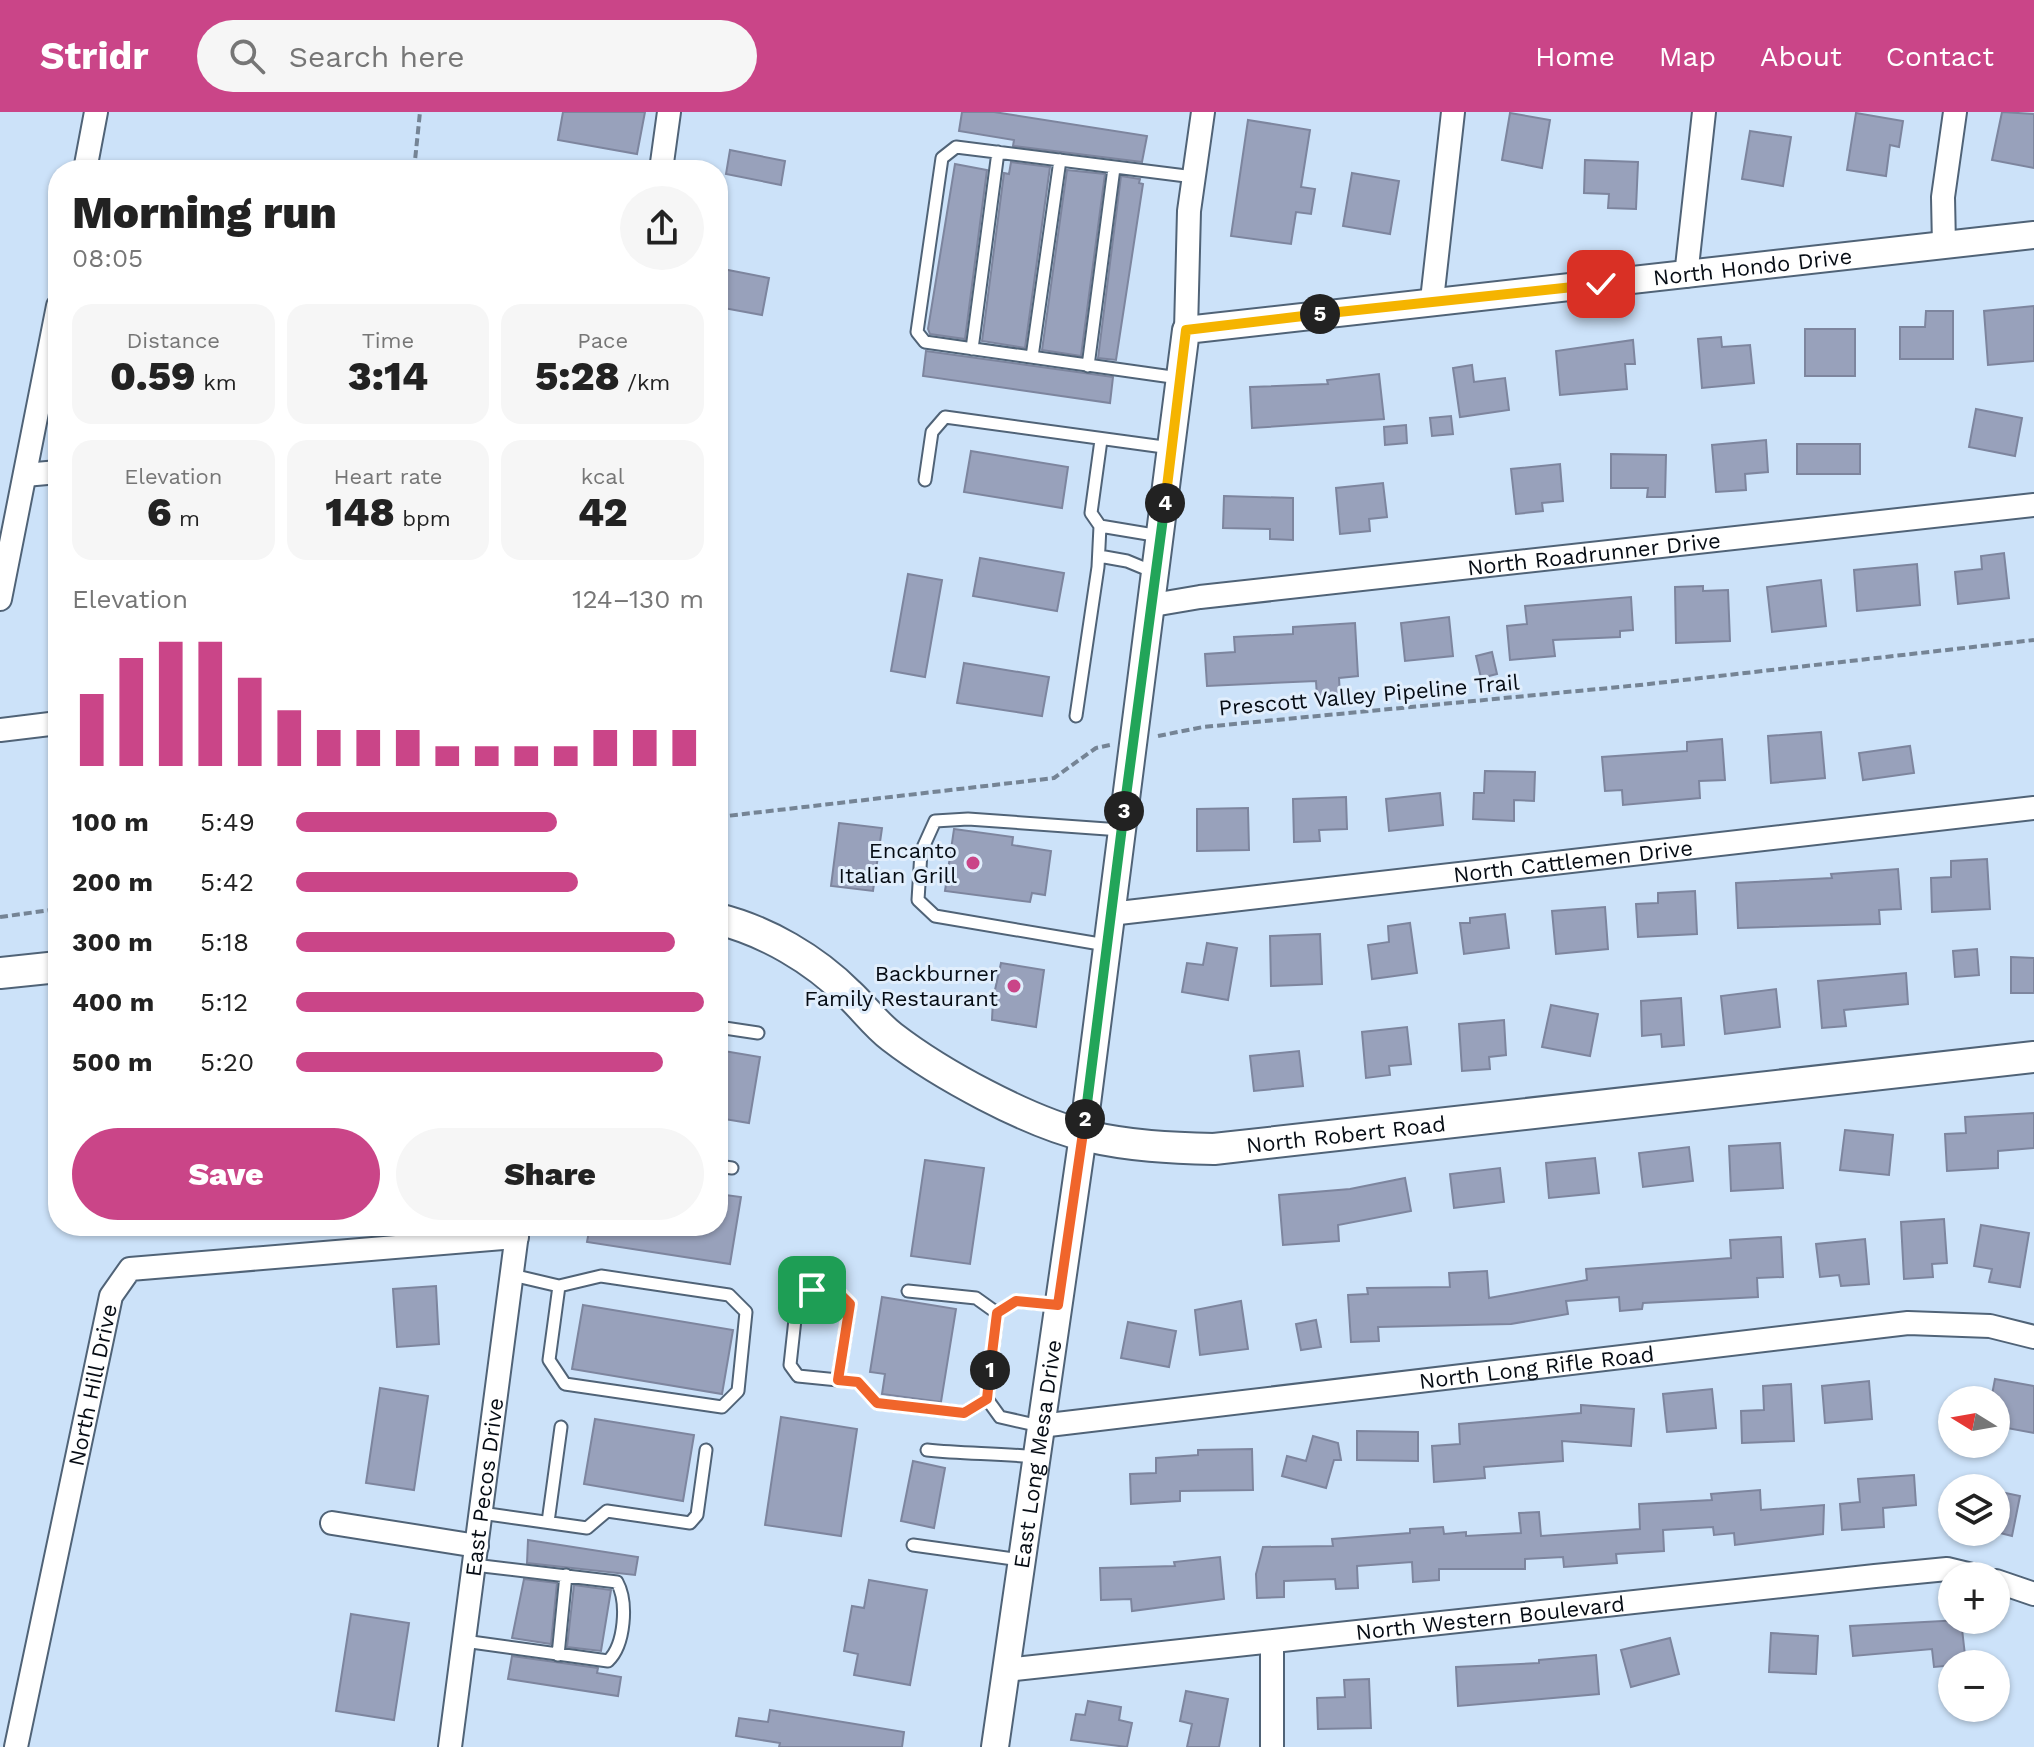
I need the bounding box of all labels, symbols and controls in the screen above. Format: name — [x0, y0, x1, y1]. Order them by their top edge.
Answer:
search box — [197, 20, 757, 92]
text: Stridr — [40, 34, 149, 78]
icon: search — [225, 34, 269, 78]
text: Search here — [289, 39, 465, 74]
text: Home — [1535, 40, 1615, 73]
text: Map — [1659, 40, 1716, 73]
text: About — [1760, 40, 1842, 73]
text: Contact — [1886, 40, 1994, 73]
button: share — [620, 186, 704, 270]
text: Morning run — [72, 187, 337, 239]
text: 08:05 — [72, 243, 143, 273]
street label: North Hondo Drive — [1652, 243, 1853, 290]
pin — [1567, 250, 1635, 318]
icon: check — [1579, 262, 1623, 306]
pin: 5 — [1300, 294, 1340, 334]
text: 5 — [1314, 301, 1326, 326]
text: Distance — [127, 328, 220, 353]
text: Time — [362, 328, 414, 353]
text: Pace — [577, 328, 628, 353]
text: 0.59 — [110, 353, 196, 400]
text: 3:14 — [348, 353, 428, 400]
text: 5:28 — [535, 353, 620, 400]
text: km — [196, 370, 237, 395]
text: /km — [620, 370, 670, 395]
text: Elevation — [124, 464, 222, 489]
text: Heart rate — [334, 464, 442, 489]
text: kcal — [581, 464, 624, 489]
pin: 4 — [1145, 483, 1185, 523]
text: 6 — [147, 489, 171, 536]
text: 148 — [325, 489, 395, 536]
text: 42 — [578, 489, 628, 536]
text: 4 — [1158, 490, 1172, 515]
text: m — [171, 506, 200, 531]
text: bpm — [395, 506, 451, 531]
street label: North Roadrunner Drive — [1466, 527, 1722, 580]
text: Elevation — [72, 584, 188, 614]
text: 124–130 m — [572, 584, 704, 614]
street label: Prescott Valley Pipeline Trail — [1218, 669, 1521, 721]
pin: 3 — [1104, 791, 1144, 831]
text: 3 — [1117, 798, 1131, 823]
text: 100 m — [72, 807, 149, 837]
text: 5:49 — [200, 807, 255, 837]
street label: North Cattlemen Drive — [1452, 835, 1694, 887]
place label: Encanto Italian Grill — [838, 838, 957, 888]
marker: Encanto Italian Grill — [964, 854, 982, 872]
text: 200 m — [72, 867, 153, 897]
text: 5:42 — [200, 867, 254, 897]
text: 300 m — [72, 927, 153, 957]
text: 5:18 — [200, 927, 249, 957]
place label: Backburner Family Restaurant — [804, 961, 998, 1011]
marker: Backburner Family Restaurant — [1005, 977, 1023, 995]
text: 400 m — [72, 987, 154, 1017]
text: 5:12 — [200, 987, 248, 1017]
text: 500 m — [72, 1047, 153, 1077]
text: 5:20 — [200, 1047, 254, 1077]
pin: 2 — [1065, 1099, 1105, 1139]
text: 2 — [1078, 1106, 1092, 1131]
street label: North Robert Road — [1245, 1111, 1447, 1158]
button: Save — [72, 1128, 380, 1220]
button: Share — [396, 1128, 704, 1220]
pin — [778, 1256, 846, 1324]
icon: arrive — [790, 1268, 834, 1312]
street label: North Hill Drive — [63, 1302, 121, 1468]
street label: East Long Mesa Drive — [1008, 1338, 1066, 1570]
street label: North Long Rifle Road — [1418, 1341, 1655, 1393]
pin: 1 — [970, 1350, 1010, 1390]
text: 1 — [985, 1357, 995, 1382]
north arrow — [1938, 1386, 2010, 1458]
map controls — [1938, 1386, 2010, 1722]
street label: East Pecos Drive — [460, 1396, 508, 1578]
button: layers — [1938, 1474, 2010, 1546]
button: + — [1938, 1562, 2010, 1634]
street label: North Western Boulevard — [1354, 1591, 1626, 1645]
button: − — [1938, 1650, 2010, 1722]

